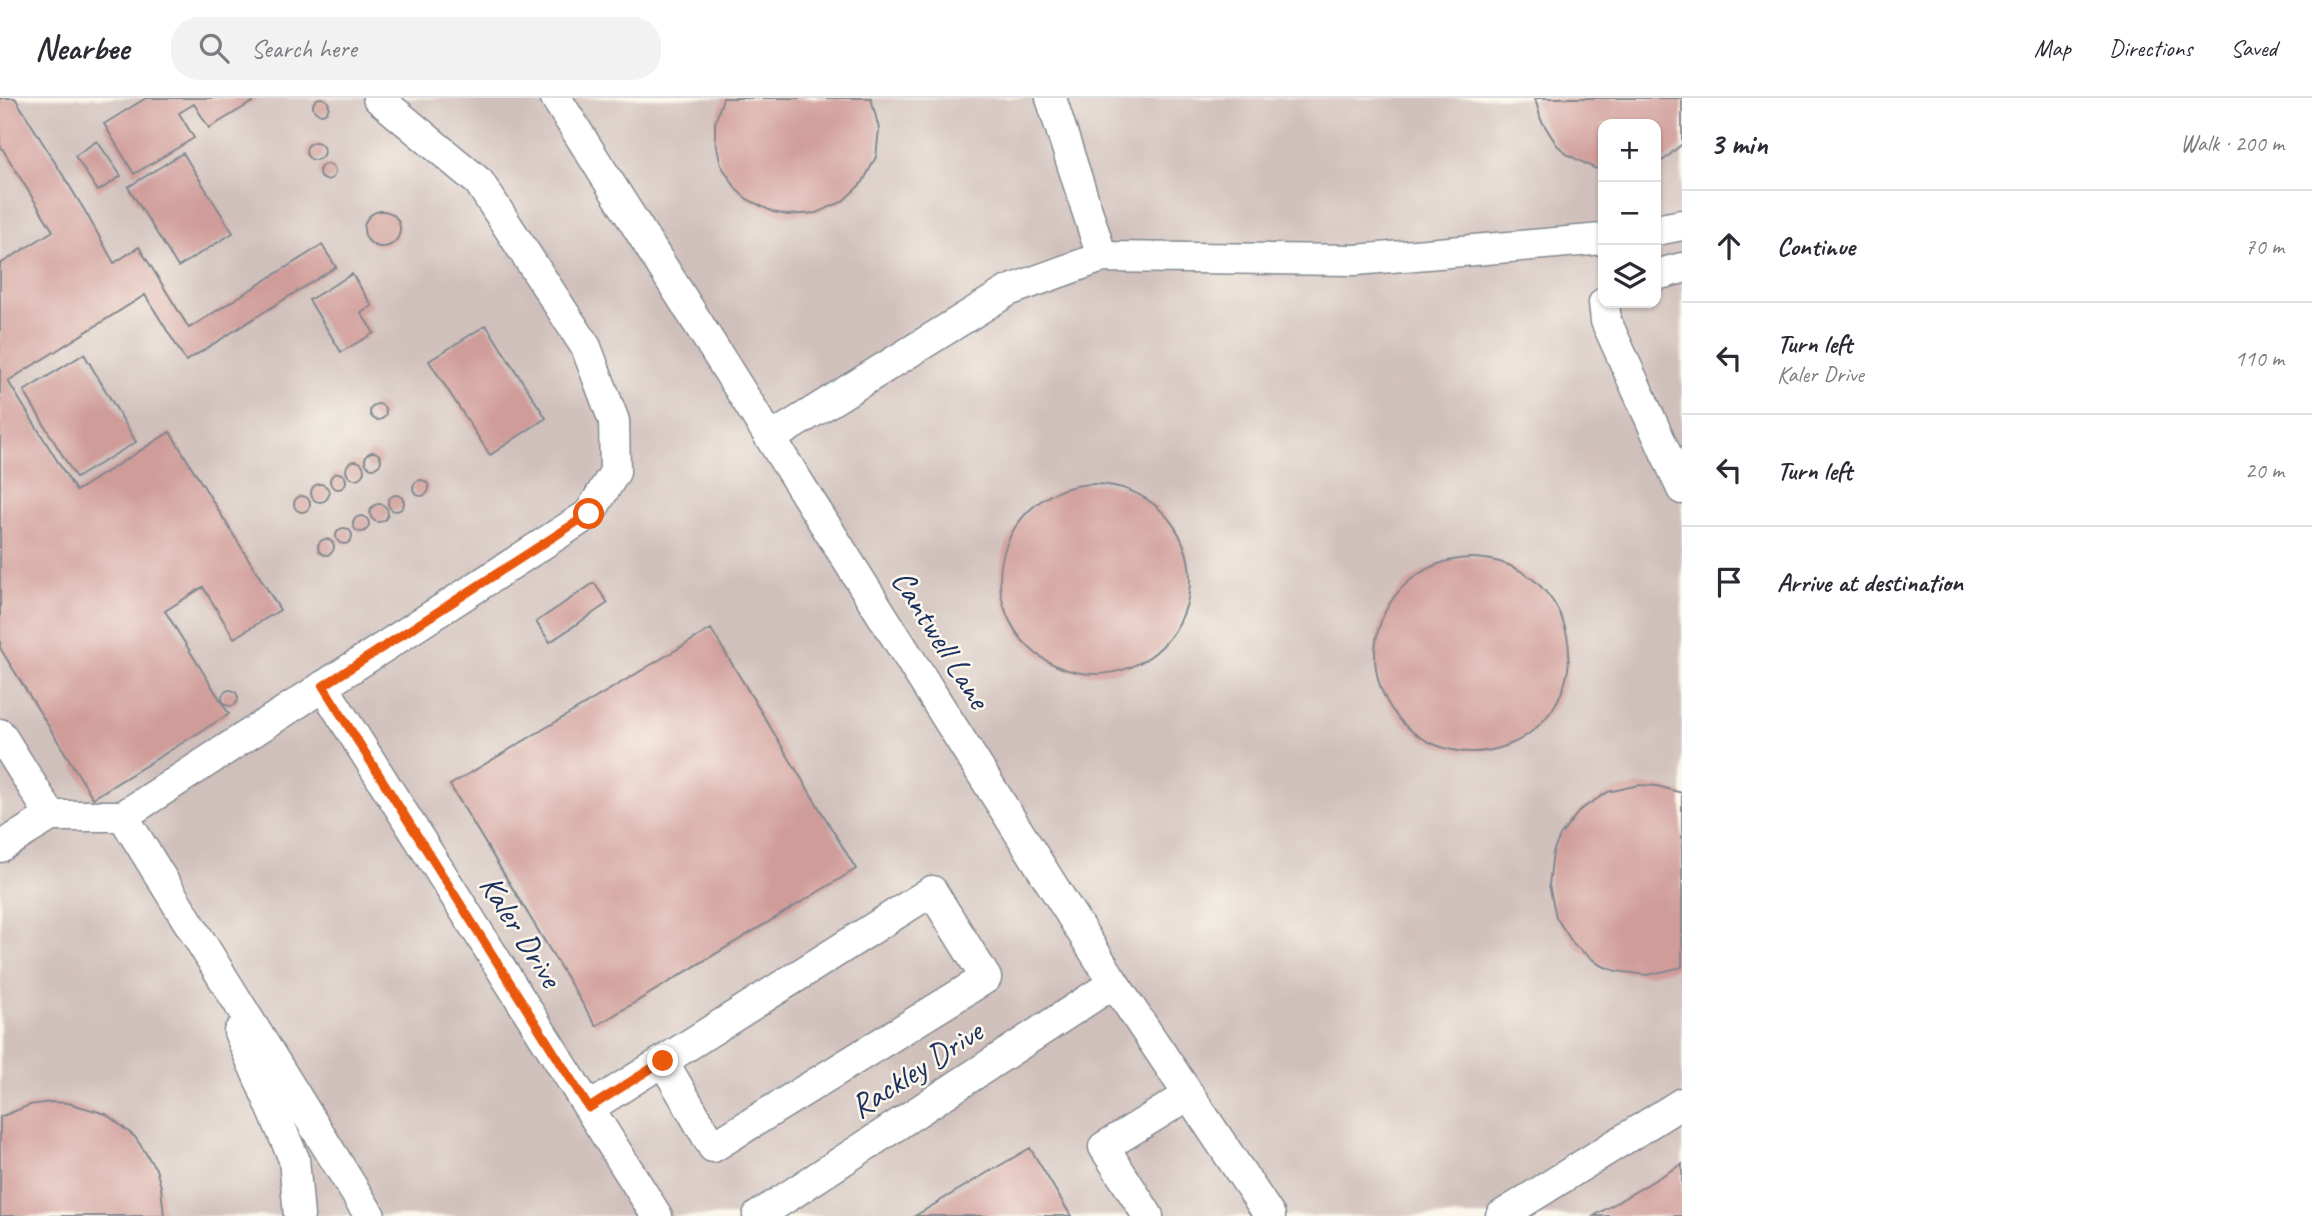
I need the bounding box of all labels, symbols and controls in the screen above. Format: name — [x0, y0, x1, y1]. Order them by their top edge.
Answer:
search box — [171, 17, 661, 80]
text: Nearbee — [35, 27, 129, 69]
icon: search — [195, 29, 233, 67]
text: Search here — [251, 32, 357, 65]
text: Map — [2034, 33, 2071, 63]
text: Directions — [2109, 33, 2192, 63]
text: Saved — [2230, 33, 2277, 63]
map controls — [1598, 119, 1661, 308]
button: + — [1598, 119, 1661, 182]
text: 3 min — [1710, 125, 1767, 163]
text: Walk · 200 m — [2180, 129, 2284, 158]
button: − — [1598, 182, 1661, 245]
icon: ahead — [1710, 227, 1748, 265]
text: Continue — [1777, 230, 1855, 263]
text: 70 m — [2245, 232, 2284, 261]
button: layers — [1598, 245, 1661, 308]
text: Turn left — [1777, 327, 1852, 360]
icon: left — [1710, 339, 1748, 377]
text: 110 m — [2235, 344, 2284, 373]
text: Kaler Drive — [1777, 360, 1864, 389]
icon: left — [1710, 451, 1748, 489]
text: Turn left — [1777, 454, 1852, 487]
text: 20 m — [2245, 456, 2284, 485]
route start — [573, 498, 604, 529]
street label: Cantwell Lane — [882, 562, 1001, 718]
icon: arrive — [1710, 563, 1748, 601]
text: Arrive at destination — [1777, 566, 1963, 599]
street label: Kaler Drive — [470, 867, 573, 997]
street label: Rackley Drive — [842, 1009, 992, 1127]
route end — [647, 1045, 678, 1076]

